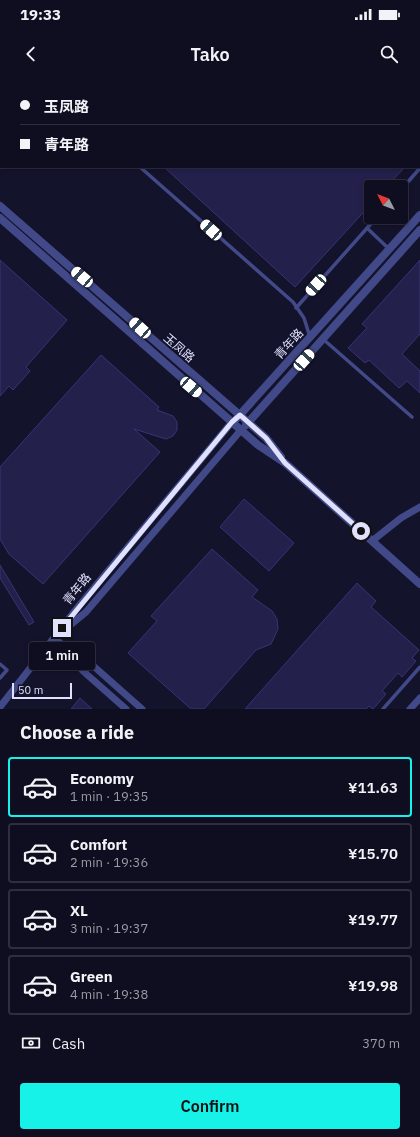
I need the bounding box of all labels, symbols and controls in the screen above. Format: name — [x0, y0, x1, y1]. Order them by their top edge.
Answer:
text: 19:33 — [20, 5, 61, 24]
icon: back — [20, 43, 42, 65]
text: Tako — [190, 43, 230, 66]
icon: search — [378, 43, 400, 65]
text: 玉凤路 — [44, 97, 89, 116]
text: 青年路 — [44, 135, 89, 154]
north arrow — [364, 180, 408, 224]
map controls — [364, 180, 408, 224]
car — [198, 218, 224, 242]
car — [69, 265, 95, 289]
car — [304, 272, 328, 298]
car — [127, 316, 153, 340]
street label: 青年路 — [271, 325, 306, 362]
street label: 玉凤路 — [161, 330, 198, 365]
car — [292, 347, 316, 373]
car — [178, 375, 204, 399]
route start — [352, 522, 370, 540]
street label: 青年路 — [59, 570, 94, 607]
route end — [53, 619, 71, 637]
callout: 1 min — [29, 642, 95, 670]
text: 1 min — [45, 647, 79, 664]
scale bar — [12, 681, 72, 700]
text: 50 m — [18, 683, 43, 697]
text: Choose a ride — [20, 721, 134, 744]
icon: car — [22, 769, 58, 805]
text: Economy — [70, 769, 134, 788]
text: ¥11.63 — [348, 778, 398, 797]
text: 1 min · 19:35 — [70, 788, 148, 805]
icon: car — [22, 835, 58, 871]
text: Comfort — [70, 835, 127, 854]
text: ¥15.70 — [348, 844, 398, 863]
text: 2 min · 19:36 — [70, 854, 148, 871]
icon: car — [22, 901, 58, 937]
text: XL — [70, 901, 88, 920]
text: ¥19.77 — [348, 910, 398, 929]
text: 3 min · 19:37 — [70, 920, 148, 937]
icon: car — [22, 967, 58, 1003]
text: Green — [70, 967, 113, 986]
text: ¥19.98 — [348, 976, 398, 995]
text: 4 min · 19:38 — [70, 986, 148, 1003]
icon: cash — [20, 1032, 42, 1054]
text: Cash — [52, 1034, 85, 1053]
text: 370 m — [362, 1035, 400, 1052]
button: Confirm — [20, 1083, 400, 1129]

